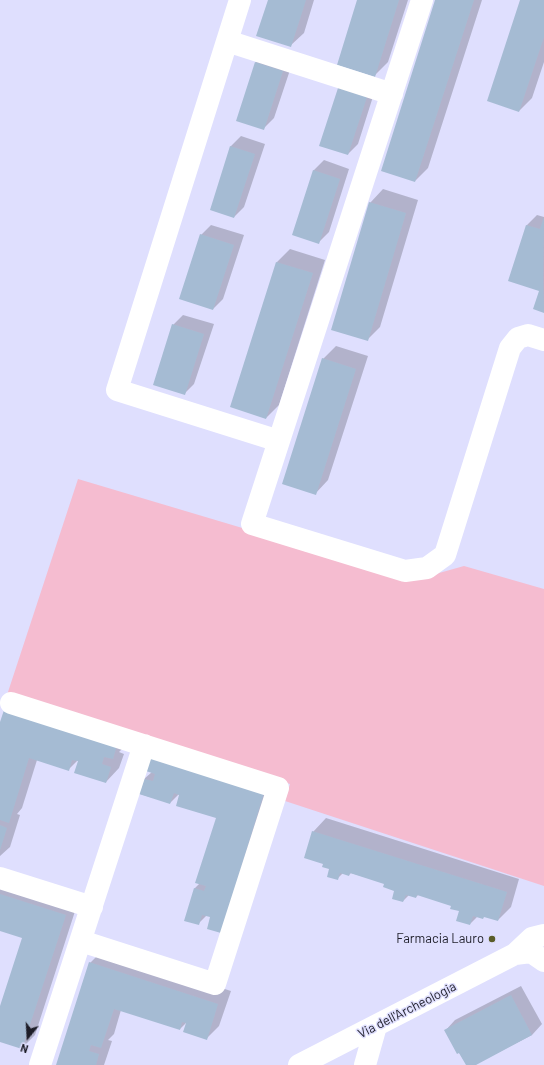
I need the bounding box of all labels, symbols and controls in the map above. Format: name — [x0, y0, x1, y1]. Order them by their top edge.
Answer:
place label: Farmacia Lauro — [396, 931, 484, 947]
marker: Farmacia Lauro — [487, 934, 497, 944]
street label: Via dell'Archeologia — [355, 978, 459, 1042]
north arrow — [8, 1017, 48, 1057]
text: N — [19, 1042, 30, 1056]

